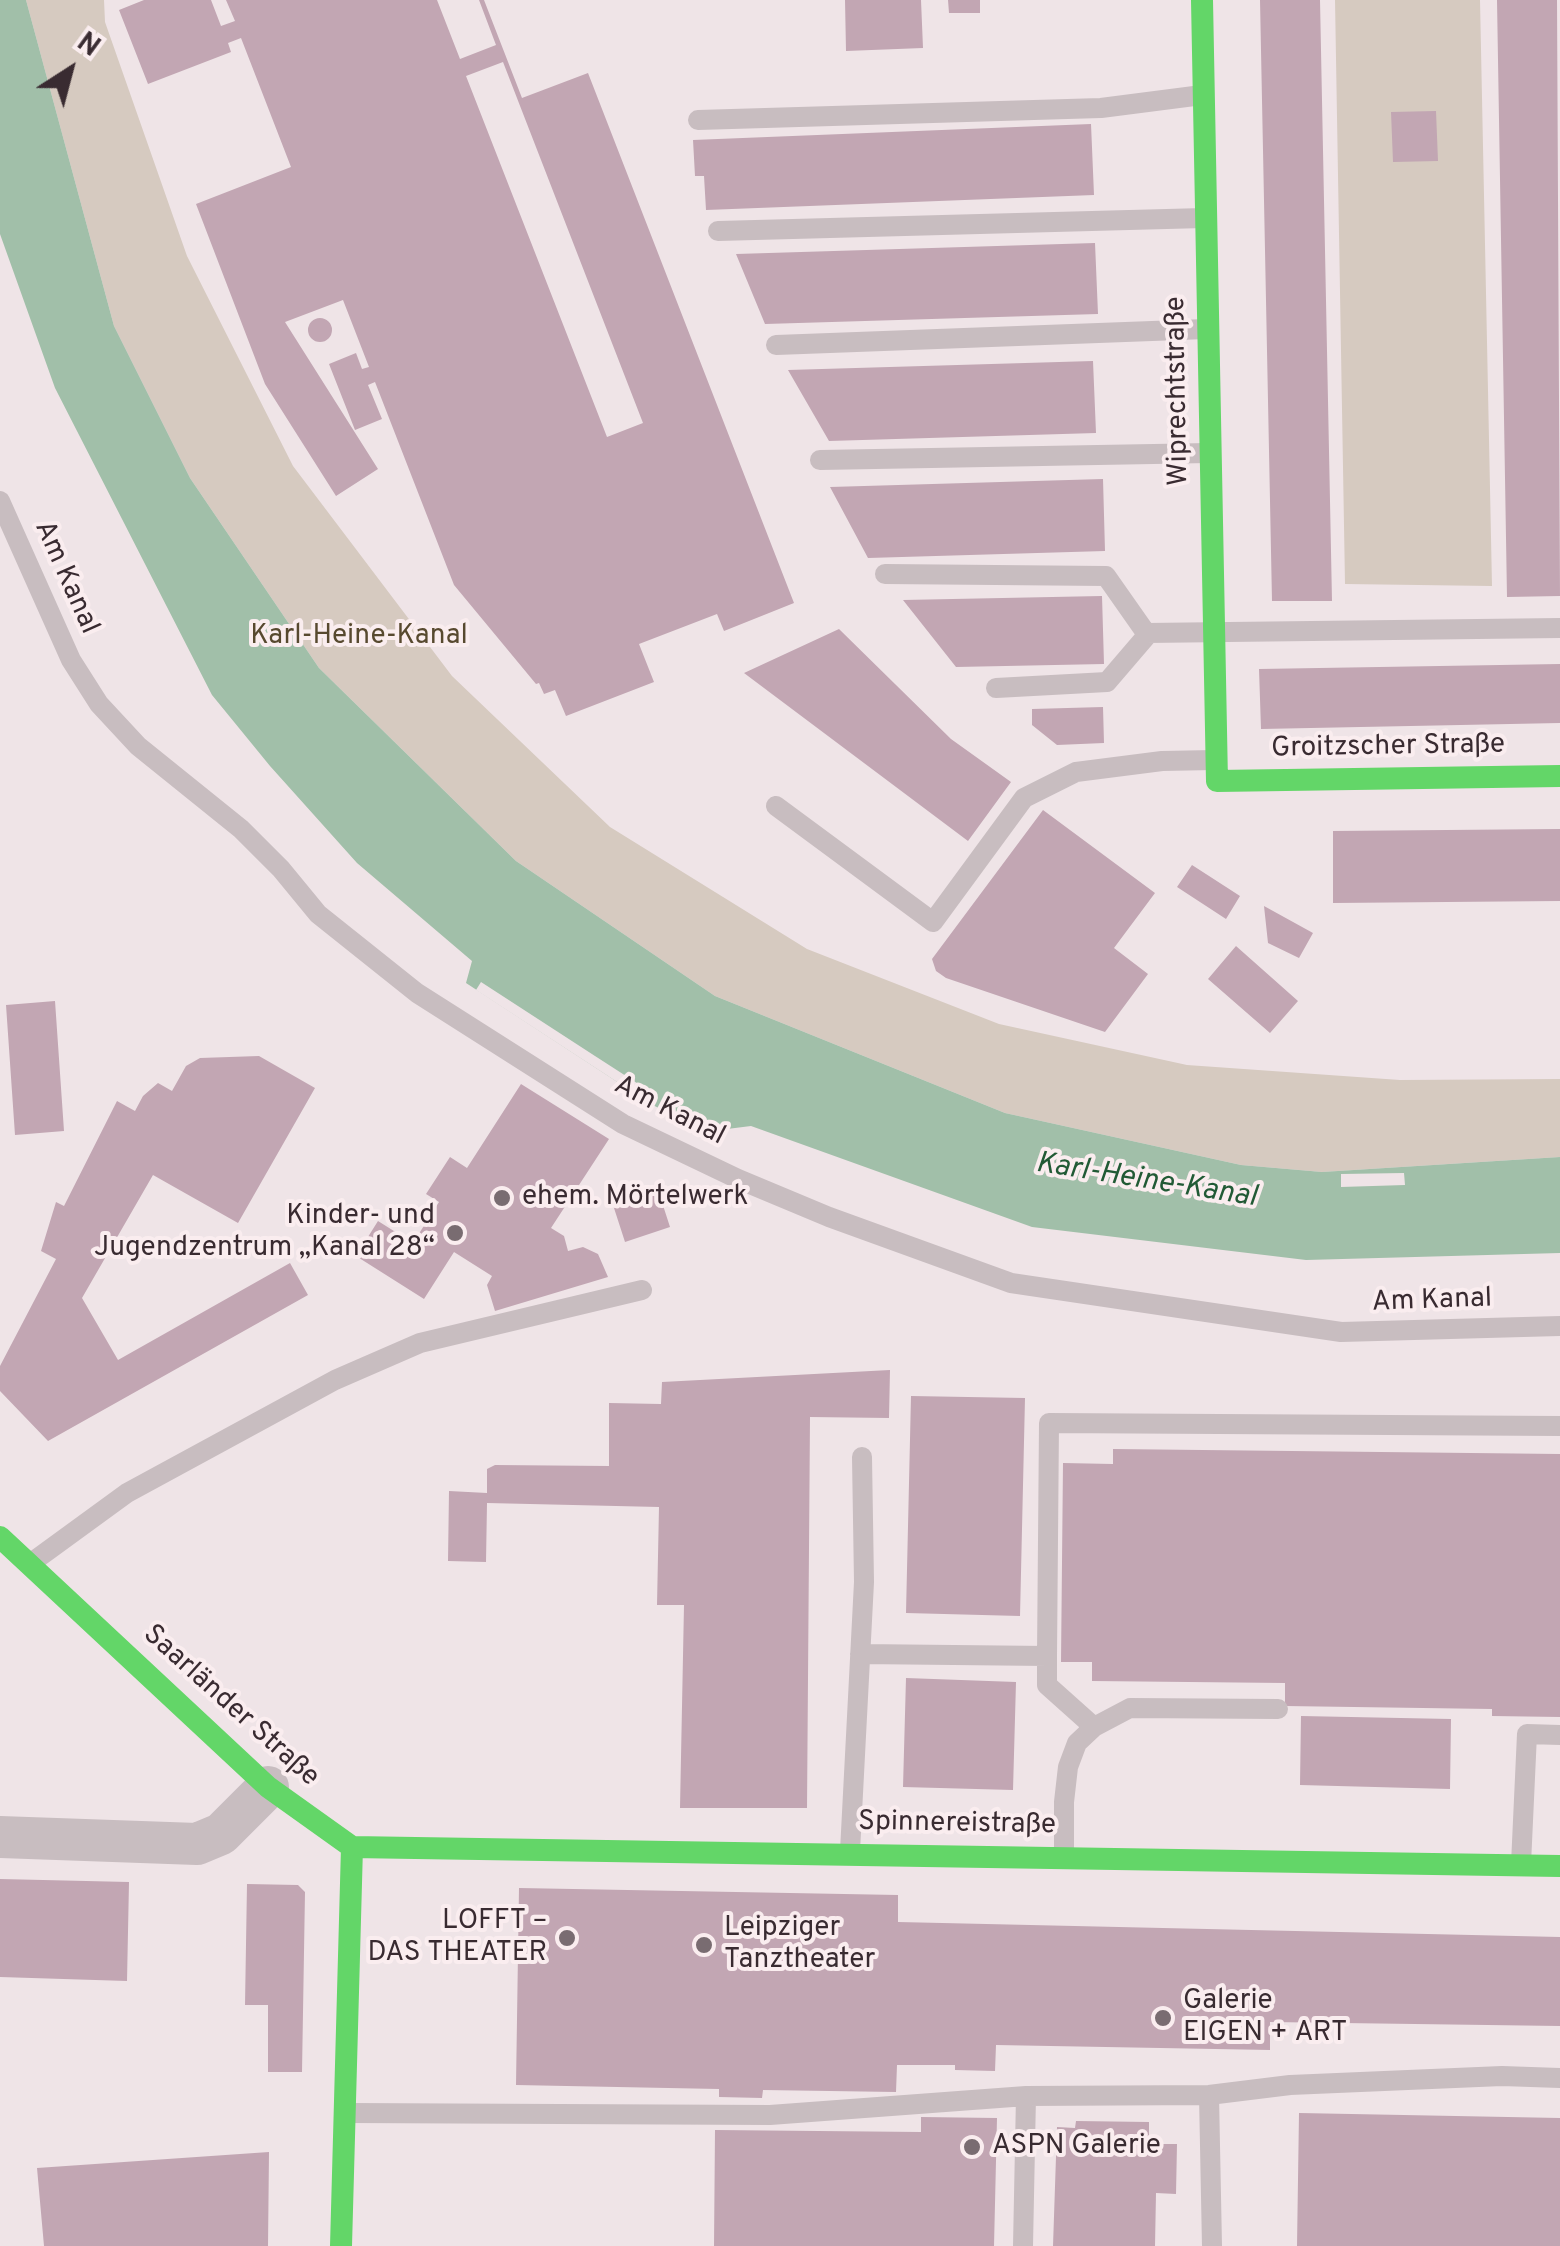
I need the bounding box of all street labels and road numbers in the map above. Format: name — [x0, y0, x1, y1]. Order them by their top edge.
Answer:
street label: Wiprechtstraße — [1161, 296, 1197, 486]
street label: Am Kanal — [25, 516, 105, 640]
street label: Groitzscher Straße — [1271, 729, 1505, 767]
street label: Am Kanal — [608, 1070, 730, 1154]
street label: Am Kanal — [1371, 1283, 1493, 1321]
street label: Saarländer Straße — [135, 1619, 325, 1795]
street label: Spinnereistraße — [858, 1806, 1056, 1844]

